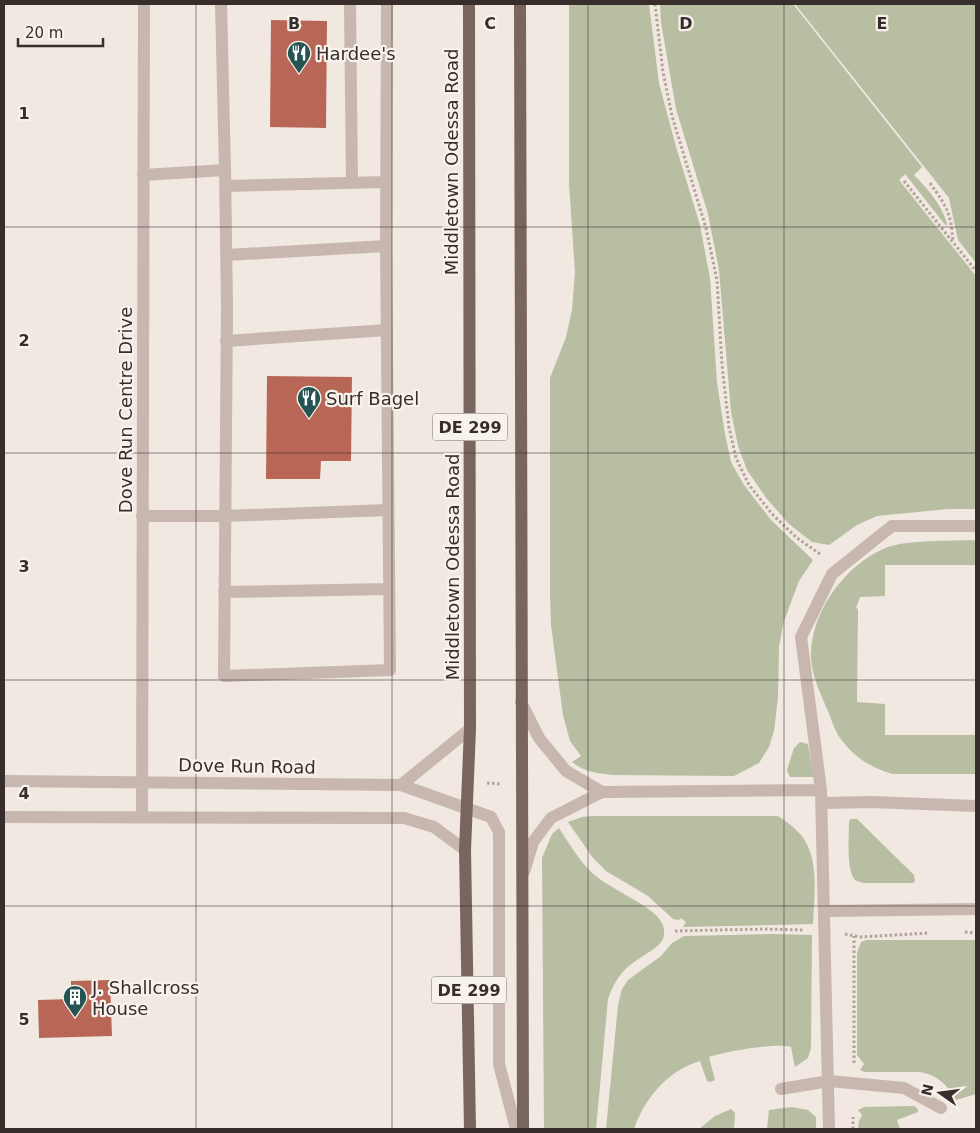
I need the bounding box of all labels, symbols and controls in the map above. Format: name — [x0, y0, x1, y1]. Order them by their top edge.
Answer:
text: B — [288, 14, 300, 33]
text: C — [484, 14, 496, 33]
text: D — [679, 14, 693, 33]
text: E — [877, 14, 887, 33]
scale bar — [18, 15, 102, 47]
text: 20 m — [25, 24, 63, 42]
restaurant icon: Hardee's — [286, 40, 312, 74]
place label: Hardee's — [316, 43, 396, 64]
street label: Middletown Odessa Road — [441, 49, 462, 275]
text: 1 — [18, 104, 30, 123]
street label: Dove Run Centre Drive — [115, 307, 136, 513]
text: 2 — [18, 331, 30, 350]
restaurant icon: Surf Bagel — [296, 385, 322, 419]
place label: Surf Bagel — [326, 388, 419, 409]
road number: DE 299 — [432, 414, 508, 441]
street label: Middletown Odessa Road — [442, 454, 463, 680]
text: 3 — [18, 557, 30, 576]
street label: Dove Run Road — [178, 754, 316, 778]
text: 4 — [18, 784, 30, 803]
road number: DE 299 — [432, 976, 506, 1004]
place label: J. Shallcross House — [91, 977, 199, 1019]
building icon: J. Shallcross House — [62, 984, 88, 1018]
text: 5 — [18, 1010, 30, 1029]
north arrow — [915, 1068, 965, 1118]
text: N — [918, 1082, 937, 1097]

